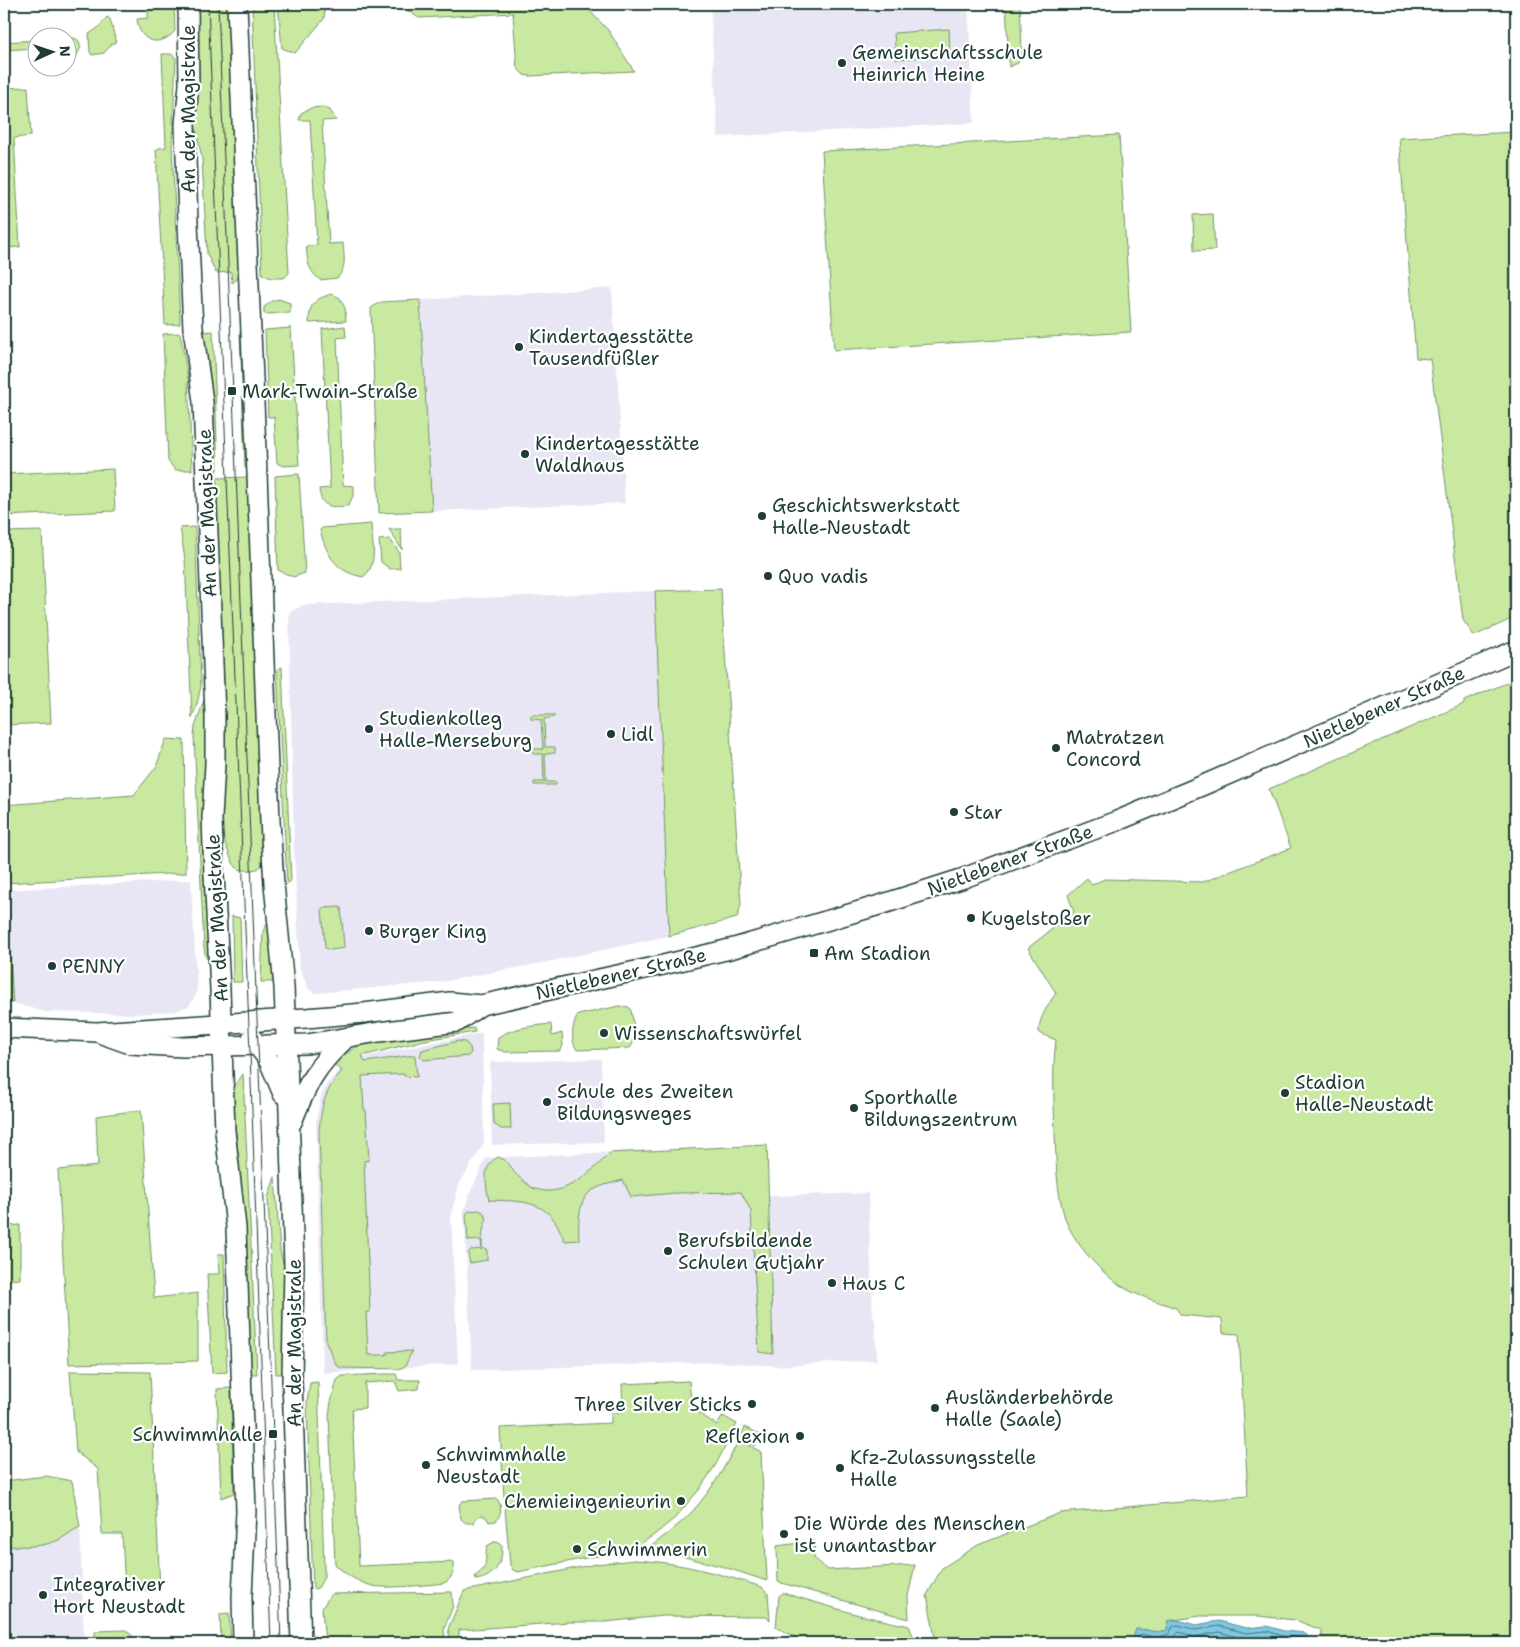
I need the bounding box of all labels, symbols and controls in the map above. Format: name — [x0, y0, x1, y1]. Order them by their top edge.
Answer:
street label: An der Magistrale — [176, 25, 201, 193]
north arrow — [28, 28, 78, 78]
place label: Gemeinschaftsschule Heinrich Heine — [852, 40, 1043, 87]
text: N — [56, 45, 74, 57]
marker: Gemeinschaftsschule Heinrich Heine — [836, 57, 848, 69]
place label: Kindertagesstätte Tausendfüßler — [529, 324, 694, 371]
marker: Kindertagesstätte Tausendfüßler — [513, 341, 525, 353]
place label: Mark-Twain-Straße — [242, 379, 418, 404]
marker: Mark-Twain-Straße — [226, 385, 238, 397]
street label: An der Magistrale — [192, 428, 222, 598]
place label: Kindertagesstätte Waldhaus — [535, 431, 700, 478]
marker: Kindertagesstätte Waldhaus — [519, 448, 531, 460]
place label: Geschichtswerkstatt Halle-Neustadt — [772, 493, 960, 540]
marker: Geschichtswerkstatt Halle-Neustadt — [756, 510, 768, 522]
place label: Quo vadis — [778, 564, 869, 589]
marker: Quo vadis — [762, 570, 774, 582]
street label: Nietlebener Straße — [1299, 660, 1469, 754]
place label: Studienkolleg Halle-Merseburg — [379, 706, 532, 753]
place label: Lidl — [621, 722, 654, 747]
marker: Studienkolleg Halle-Merseburg — [363, 723, 375, 735]
place label: Matratzen Concord — [1066, 725, 1164, 772]
marker: Lidl — [605, 728, 617, 740]
marker: Matratzen Concord — [1050, 742, 1062, 754]
place label: Star — [964, 800, 1003, 825]
marker: Star — [948, 806, 960, 818]
street label: Nietlebener Straße — [924, 818, 1096, 902]
street label: An der Magistrale — [200, 833, 234, 1003]
place label: Kugelstoßer — [981, 906, 1091, 931]
marker: Kugelstoßer — [965, 912, 977, 924]
place label: Burger King — [379, 919, 487, 944]
marker: Burger King — [363, 925, 375, 937]
place label: Am Stadion — [824, 941, 931, 966]
street label: Nietlebener Straße — [533, 942, 709, 1006]
marker: Am Stadion — [808, 947, 820, 959]
place label: PENNY — [62, 954, 125, 979]
marker: PENNY — [46, 960, 58, 972]
place label: Wissenschaftswürfel — [614, 1021, 802, 1046]
marker: Wissenschaftswürfel — [598, 1027, 610, 1039]
place label: Stadion Halle-Neustadt — [1295, 1070, 1434, 1117]
place label: Schule des Zweiten Bildungsweges — [557, 1079, 733, 1126]
place label: Sporthalle Bildungszentrum — [864, 1085, 1017, 1132]
marker: Stadion Halle-Neustadt — [1279, 1087, 1291, 1099]
marker: Schule des Zweiten Bildungsweges — [541, 1096, 553, 1108]
marker: Sporthalle Bildungszentrum — [848, 1102, 860, 1114]
place label: Berufsbildende Schulen Gutjahr — [678, 1228, 825, 1275]
marker: Berufsbildende Schulen Gutjahr — [662, 1245, 674, 1257]
street label: An der Magistrale — [282, 1259, 307, 1427]
place label: Haus C — [842, 1271, 906, 1296]
marker: Haus C — [826, 1277, 838, 1289]
place label: Ausländerbehörde Halle (Saale) — [945, 1385, 1114, 1432]
place label: Three Silver Sticks — [574, 1392, 742, 1417]
marker: Three Silver Sticks — [746, 1398, 758, 1410]
marker: Ausländerbehörde Halle (Saale) — [929, 1402, 941, 1414]
place label: Schwimmhalle — [133, 1422, 263, 1447]
place label: Reflexion — [705, 1424, 790, 1449]
marker: Schwimmhalle — [267, 1428, 279, 1440]
marker: Reflexion — [794, 1430, 806, 1442]
place label: Schwimmhalle Neustadt — [436, 1442, 566, 1489]
place label: Kfz-Zulassungsstelle Halle — [850, 1445, 1036, 1492]
marker: Schwimmhalle Neustadt — [420, 1459, 432, 1471]
marker: Kfz-Zulassungsstelle Halle — [834, 1462, 846, 1474]
place label: Chemieingenieurin — [504, 1489, 671, 1514]
marker: Chemieingenieurin — [675, 1495, 687, 1507]
place label: Die Würde des Menschen ist unantastbar — [794, 1511, 1026, 1558]
marker: Die Würde des Menschen ist unantastbar — [778, 1528, 790, 1540]
place label: Schwimmerin — [587, 1537, 707, 1562]
marker: Schwimmerin — [571, 1543, 583, 1555]
place label: Integrativer Hort Neustadt — [53, 1572, 186, 1619]
marker: Integrativer Hort Neustadt — [37, 1589, 49, 1601]

